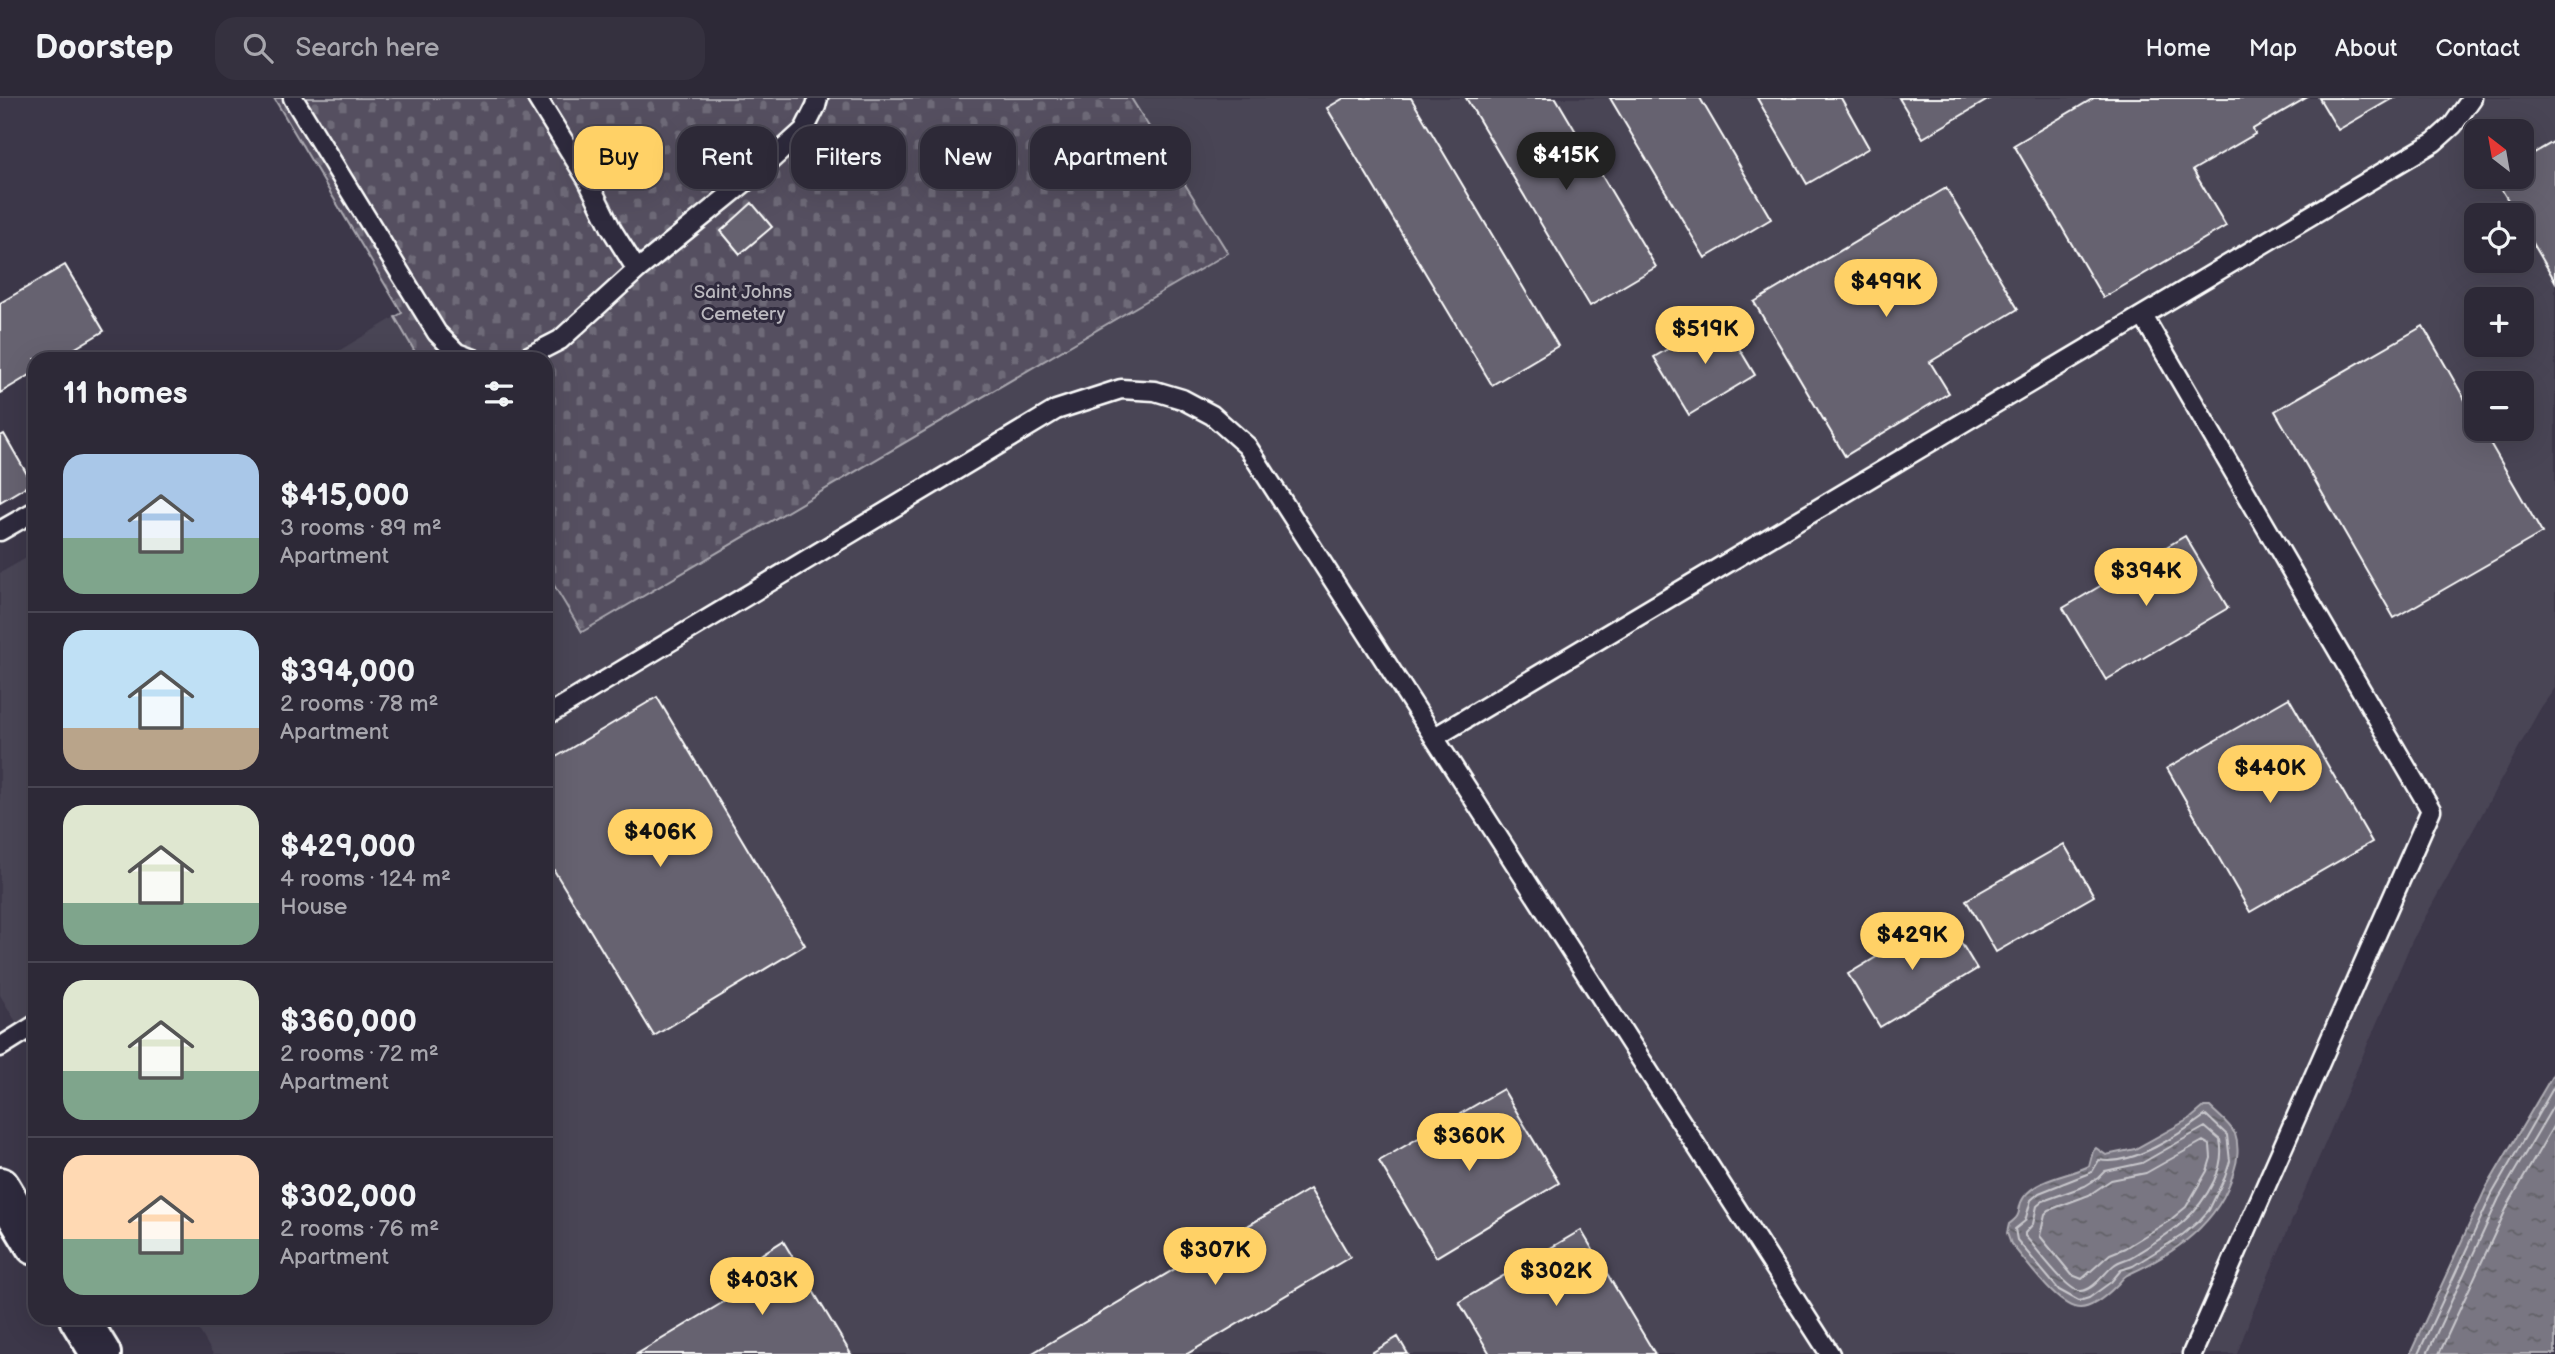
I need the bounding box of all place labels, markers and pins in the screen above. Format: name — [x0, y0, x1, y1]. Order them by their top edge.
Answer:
pin: $415K — [1517, 132, 1615, 192]
pin: $499K — [1837, 260, 1935, 319]
pin: $519K — [1656, 306, 1754, 366]
pin: $394K — [2097, 548, 2195, 608]
pin: $440K — [2221, 746, 2319, 805]
pin: $406K — [611, 810, 709, 869]
pin: $429K — [1863, 912, 1961, 972]
pin: $360K — [1420, 1114, 1518, 1173]
pin: $307K — [1166, 1228, 1264, 1287]
pin: $302K — [1507, 1248, 1605, 1308]
pin: $403K — [713, 1258, 811, 1317]

